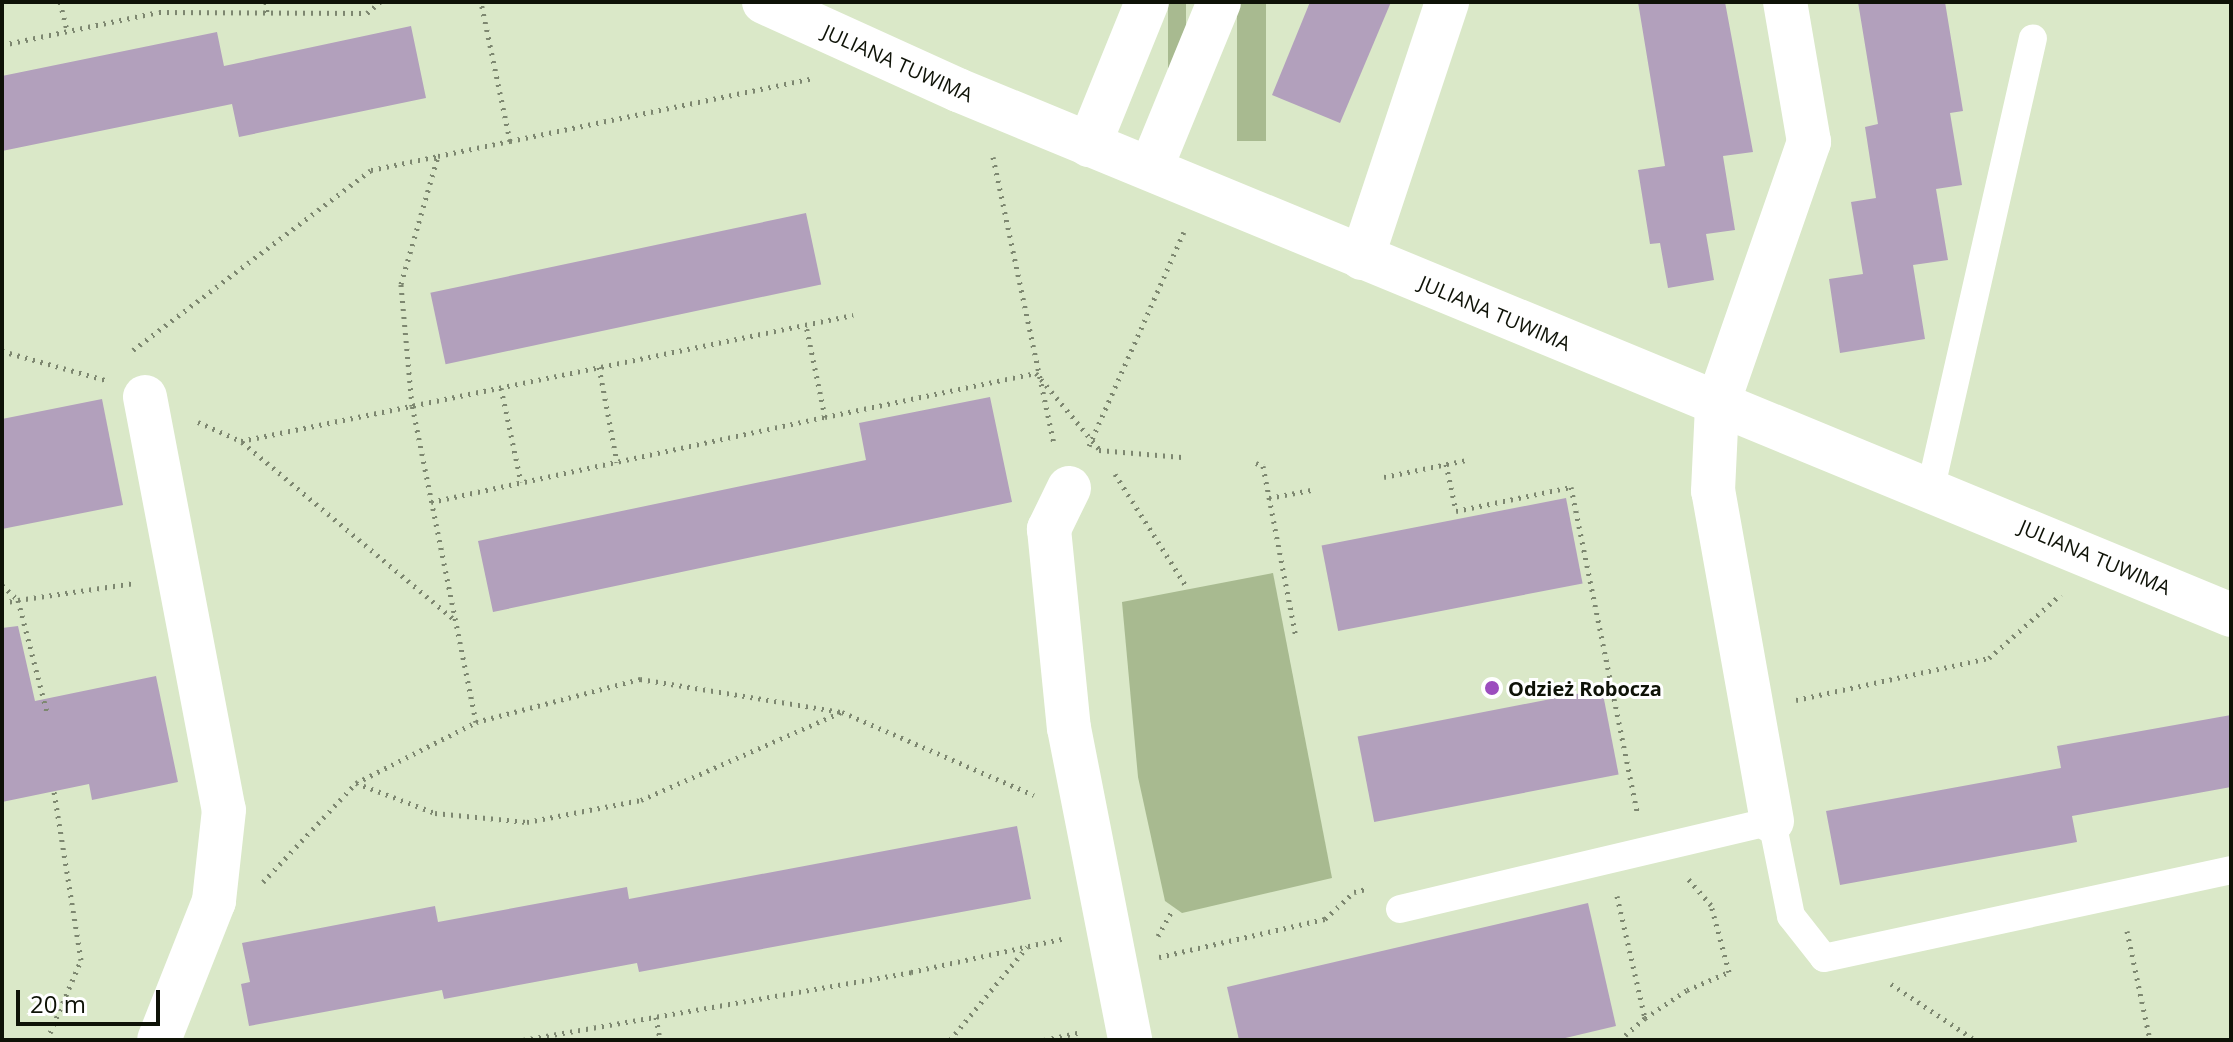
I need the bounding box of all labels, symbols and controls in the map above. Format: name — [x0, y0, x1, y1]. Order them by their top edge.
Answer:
street label: JULIANA TUWIMA — [819, 19, 977, 107]
street label: JULIANA TUWIMA — [1416, 270, 1574, 356]
street label: JULIANA TUWIMA — [2016, 514, 2174, 600]
place label: Odzież Robocza — [1508, 676, 1662, 700]
marker: Odzież Robocza — [1483, 679, 1501, 697]
scale bar — [20, 974, 164, 1024]
text: 20 m — [30, 987, 86, 1020]

